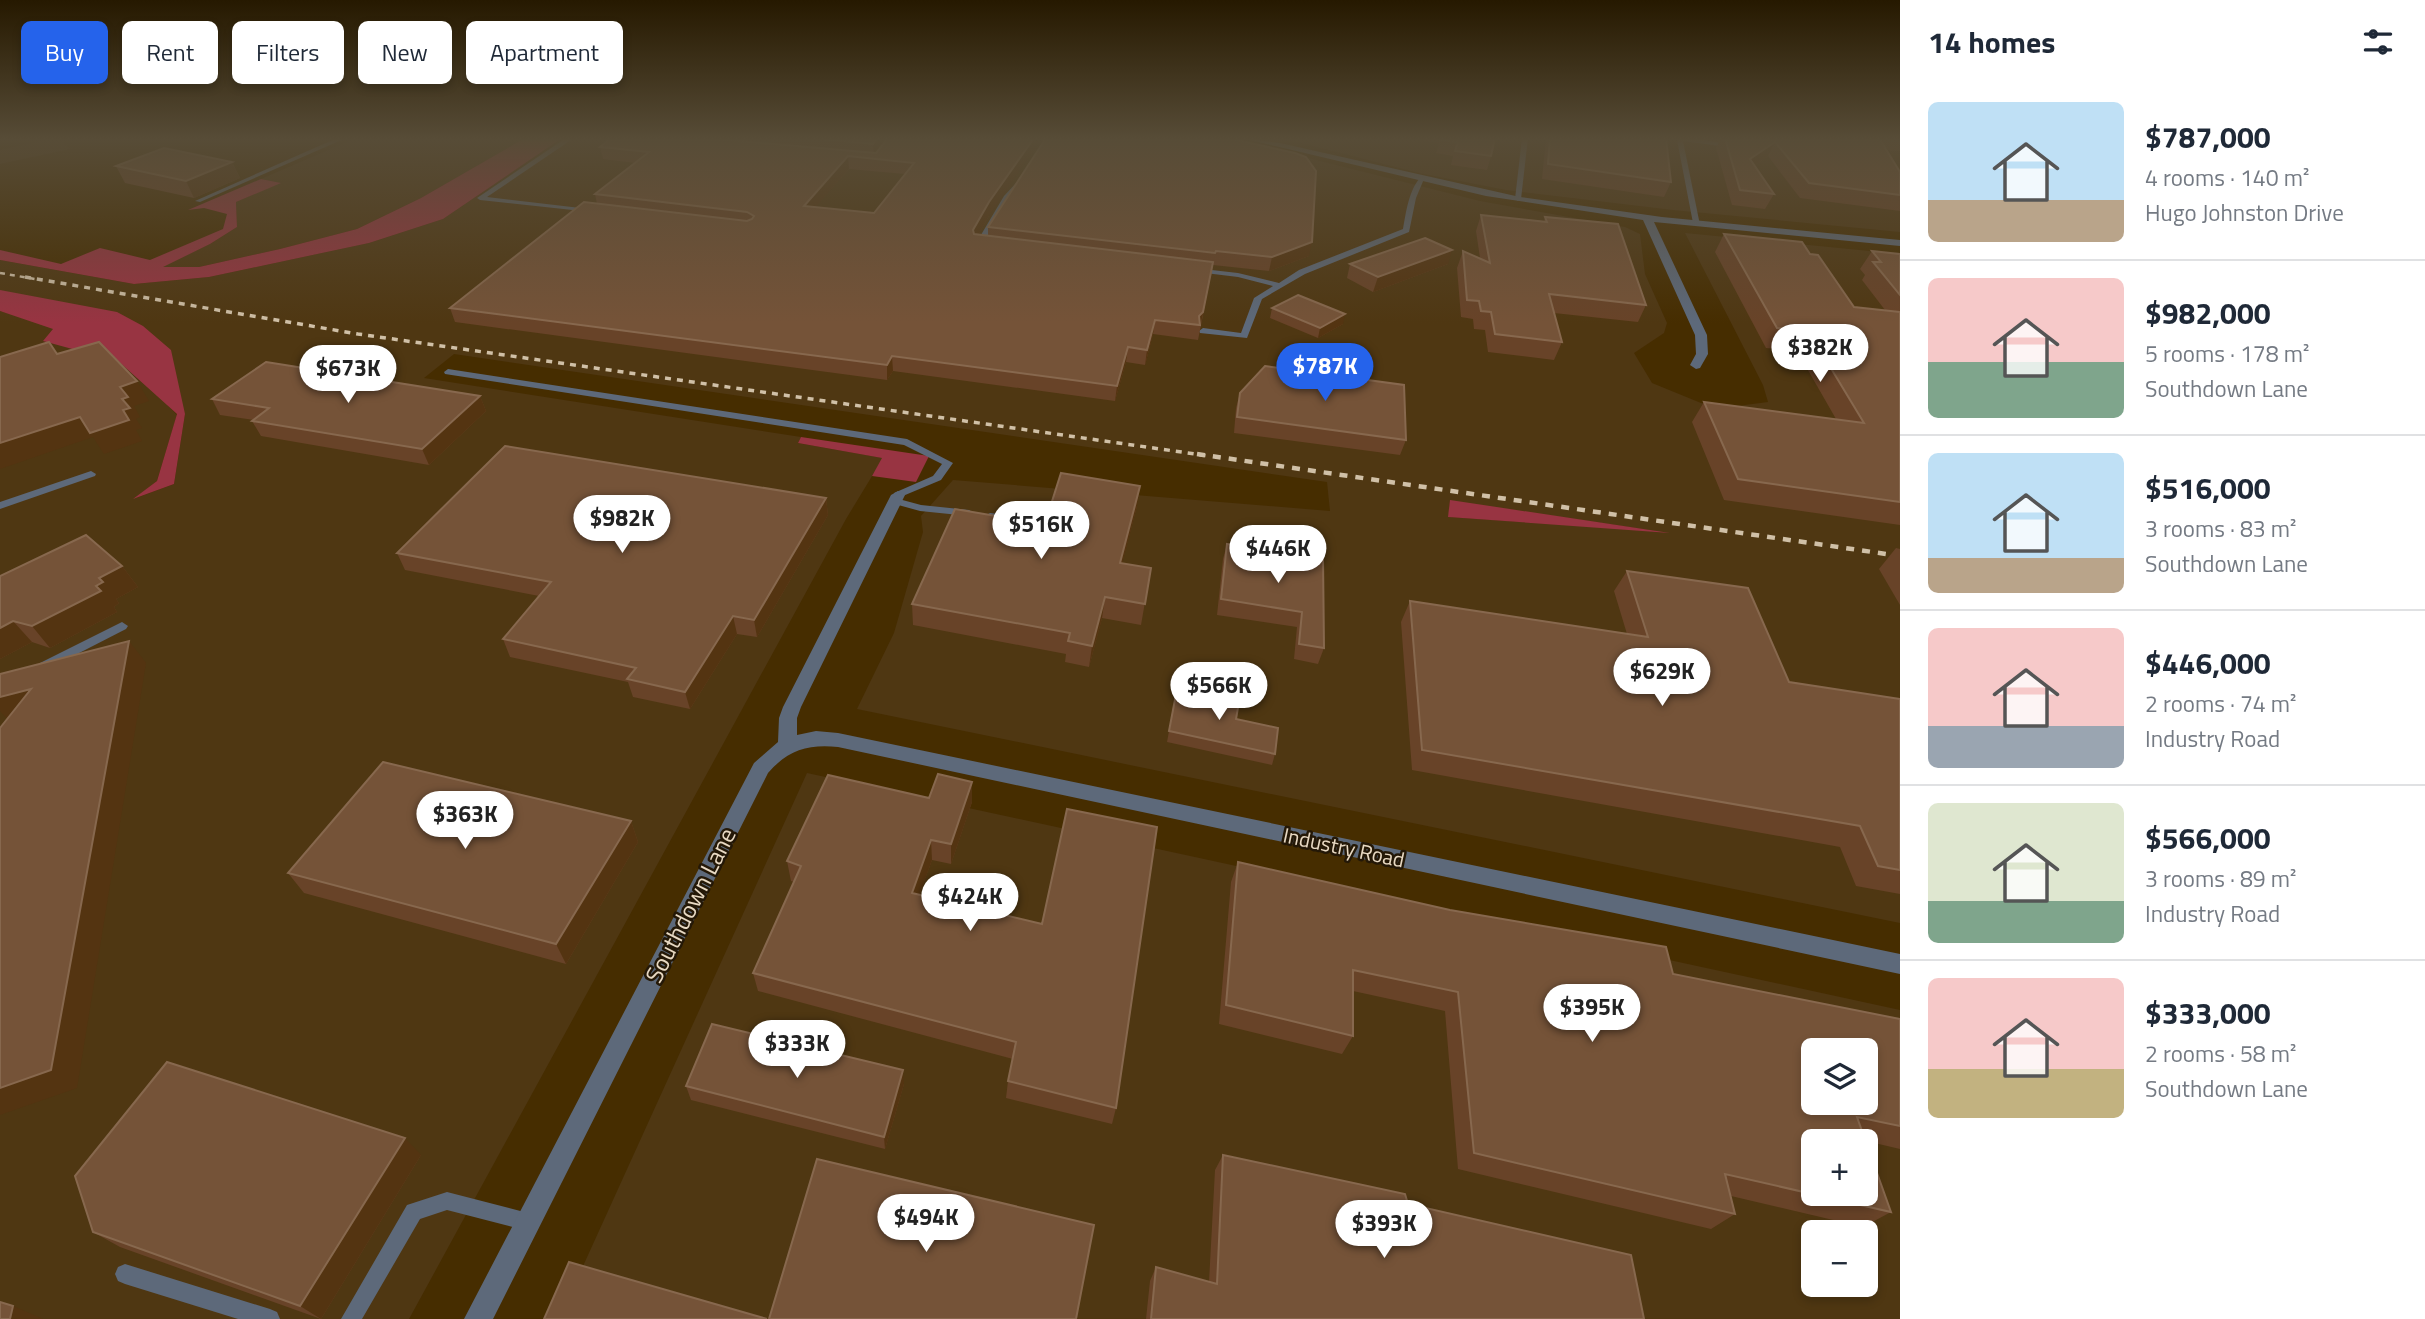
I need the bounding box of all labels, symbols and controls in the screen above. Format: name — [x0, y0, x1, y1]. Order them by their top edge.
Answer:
text: 14 homes — [1928, 19, 2055, 65]
chip: Buy — [21, 21, 108, 84]
chip: Rent — [122, 21, 218, 84]
chip: Filters — [232, 21, 344, 84]
chip: New — [358, 21, 452, 84]
chip: Apartment — [466, 21, 623, 84]
icon: filters — [2359, 23, 2397, 61]
text: $787,000 — [2145, 114, 2271, 160]
icon: home — [1984, 130, 2068, 214]
text: 4 rooms · 140 m² — [2145, 160, 2309, 195]
text: Hugo Johnston Drive — [2145, 195, 2344, 230]
text: $982,000 — [2145, 290, 2271, 336]
icon: home — [1984, 306, 2068, 390]
pin: $382K — [1771, 324, 1869, 384]
text: $382K — [1787, 329, 1853, 364]
text: 5 rooms · 178 m² — [2145, 336, 2309, 371]
pin: $787K — [1276, 344, 1374, 403]
pin: $673K — [299, 346, 397, 405]
text: $787K — [1292, 348, 1358, 383]
text: $673K — [315, 350, 381, 385]
text: Southdown Lane — [2145, 371, 2308, 406]
text: $516,000 — [2145, 465, 2271, 511]
icon: home — [1984, 481, 2068, 565]
pin: $982K — [573, 496, 671, 555]
text: $982K — [589, 500, 655, 535]
pin: $516K — [992, 502, 1090, 561]
text: $516K — [1008, 506, 1074, 541]
text: 3 rooms · 83 m² — [2145, 511, 2296, 546]
pin: $446K — [1229, 526, 1327, 585]
text: $446K — [1245, 530, 1311, 565]
text: Southdown Lane — [2145, 546, 2308, 581]
text: $446,000 — [2145, 640, 2271, 686]
pin: $629K — [1613, 648, 1711, 708]
text: $629K — [1629, 653, 1695, 688]
icon: home — [1984, 656, 2068, 740]
pin: $566K — [1170, 662, 1268, 722]
text: $566K — [1186, 667, 1252, 702]
text: 2 rooms · 74 m² — [2145, 686, 2296, 721]
text: Industry Road — [2145, 721, 2280, 756]
pin: $363K — [416, 792, 514, 851]
text: $363K — [432, 796, 498, 831]
text: $566,000 — [2145, 815, 2271, 861]
street label: Industry Road — [1280, 819, 1408, 875]
street label: Southdown Lane — [635, 821, 745, 989]
icon: home — [1984, 831, 2068, 915]
text: 3 rooms · 89 m² — [2145, 861, 2296, 896]
pin: $424K — [921, 874, 1019, 933]
text: $424K — [937, 878, 1003, 913]
text: Industry Road — [2145, 896, 2280, 931]
pin: $395K — [1543, 984, 1641, 1044]
text: $395K — [1559, 989, 1625, 1024]
text: $333,000 — [2145, 990, 2271, 1036]
icon: home — [1984, 1006, 2068, 1090]
pin: $333K — [748, 1020, 846, 1080]
text: $333K — [764, 1025, 830, 1060]
text: 2 rooms · 58 m² — [2145, 1036, 2296, 1071]
map controls — [1801, 1038, 1878, 1297]
button: layers — [1801, 1038, 1878, 1115]
text: Southdown Lane — [2145, 1071, 2308, 1106]
button: + — [1801, 1129, 1878, 1206]
pin: $494K — [877, 1194, 975, 1254]
text: $494K — [893, 1199, 959, 1234]
pin: $393K — [1335, 1200, 1433, 1260]
text: $393K — [1351, 1205, 1417, 1240]
button: − — [1801, 1220, 1878, 1297]

